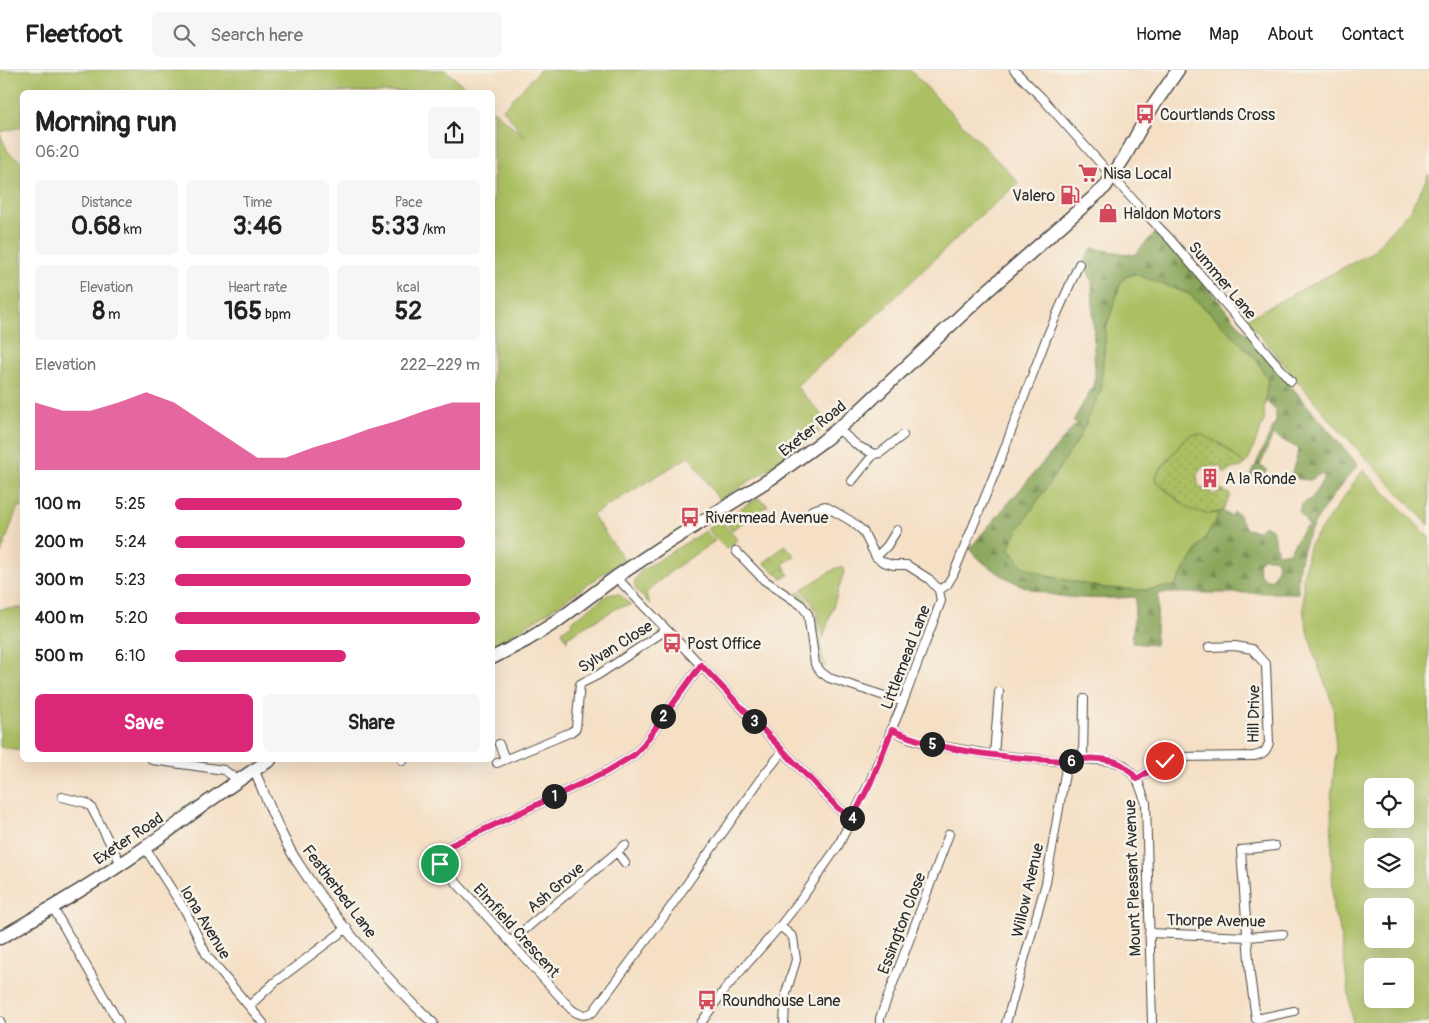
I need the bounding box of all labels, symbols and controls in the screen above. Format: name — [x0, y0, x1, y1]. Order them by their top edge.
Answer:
search box — [152, 12, 502, 57]
text: Fleetfoot — [25, 20, 122, 49]
icon: search — [170, 21, 198, 49]
text: Search here — [210, 23, 303, 47]
text: Home — [1136, 23, 1181, 46]
text: Map — [1209, 23, 1239, 46]
text: About — [1267, 23, 1313, 46]
text: Contact — [1341, 23, 1404, 46]
bus stop icon: Courtlands Cross — [1134, 103, 1156, 125]
text: Morning run — [35, 105, 177, 140]
place label: Courtlands Cross — [1160, 105, 1275, 125]
button: share — [428, 107, 480, 159]
text: 06:20 — [35, 142, 79, 162]
supermarket icon: Nisa Local — [1077, 162, 1099, 184]
place label: Nisa Local — [1103, 164, 1172, 184]
fuel station icon: Valero — [1059, 184, 1081, 206]
place label: Valero — [1012, 186, 1055, 206]
text: Distance — [81, 194, 132, 211]
text: Time — [243, 194, 272, 211]
text: Pace — [395, 194, 422, 211]
shop icon: Haldon Motors — [1097, 202, 1119, 224]
place label: Haldon Motors — [1123, 204, 1221, 224]
text: 0.68 — [71, 211, 121, 242]
text: 3:46 — [233, 211, 282, 242]
text: 5:33 — [371, 211, 419, 242]
text: km — [121, 221, 142, 238]
text: /km — [419, 221, 446, 238]
street label: Summer Lane — [1184, 238, 1261, 324]
text: Elevation — [80, 279, 133, 296]
text: Heart rate — [228, 279, 287, 296]
text: kcal — [397, 279, 420, 296]
text: 8 — [92, 296, 105, 327]
text: 165 — [224, 296, 262, 327]
text: 52 — [395, 296, 422, 327]
text: m — [105, 306, 121, 323]
text: bpm — [262, 306, 291, 323]
text: Elevation — [35, 355, 96, 375]
text: 222–229 m — [400, 355, 480, 375]
street label: Exeter Road — [775, 396, 850, 461]
building icon: A la Ronde — [1199, 467, 1221, 489]
place label: A la Ronde — [1225, 469, 1296, 489]
text: 100 m — [35, 494, 81, 514]
text: 5:25 — [115, 494, 146, 514]
bus stop icon: Rivermead Avenue — [679, 506, 701, 528]
place label: Rivermead Avenue — [705, 508, 829, 528]
text: 200 m — [35, 532, 83, 552]
text: 5:24 — [115, 532, 146, 552]
text: 300 m — [35, 570, 83, 590]
text: 5:23 — [115, 570, 145, 590]
street label: Littlemead Lane — [877, 602, 935, 712]
text: 400 m — [35, 608, 84, 628]
text: 5:20 — [115, 608, 148, 628]
street label: Sylvan Close — [575, 616, 657, 678]
bus stop icon: Post Office — [661, 632, 683, 654]
place label: Post Office — [687, 634, 761, 654]
text: 500 m — [35, 646, 83, 666]
text: 6:10 — [115, 646, 146, 666]
street label: Hill Drive — [1243, 685, 1265, 743]
button: Save — [35, 694, 253, 752]
button: Share — [263, 694, 480, 752]
pin: 2 — [650, 704, 676, 728]
text: 2 — [660, 708, 667, 725]
pin: 3 — [742, 708, 766, 734]
text: 3 — [751, 713, 758, 730]
pin: 5 — [920, 732, 944, 756]
text: 5 — [929, 736, 936, 753]
pin — [1144, 740, 1186, 782]
icon: check — [1151, 747, 1179, 775]
pin: 6 — [1058, 748, 1084, 774]
text: 6 — [1067, 753, 1076, 770]
map controls — [1364, 778, 1414, 1008]
button: locate — [1364, 778, 1414, 828]
pin: 1 — [542, 784, 566, 808]
text: 1 — [552, 788, 557, 805]
street label: Mount Pleasant Avenue — [1120, 799, 1146, 957]
pin: 4 — [840, 806, 864, 830]
street label: Exeter Road — [90, 808, 167, 870]
text: 4 — [848, 810, 857, 827]
button: layers — [1364, 838, 1414, 888]
street label: Featherbed Lane — [298, 841, 381, 942]
street label: Willow Avenue — [1007, 841, 1049, 939]
pin — [419, 843, 461, 885]
icon: arrive — [426, 850, 454, 878]
street label: Ash Grove — [523, 858, 588, 917]
street label: Essington Close — [873, 870, 931, 977]
street label: Elmfield Crescent — [469, 879, 564, 982]
street label: Iona Avenue — [175, 882, 235, 963]
button: + — [1364, 898, 1414, 948]
street label: Thorpe Avenue — [1166, 910, 1266, 932]
button: − — [1364, 958, 1414, 1008]
bus stop icon: Roundhouse Lane — [696, 989, 718, 1011]
place label: Roundhouse Lane — [722, 991, 840, 1011]

